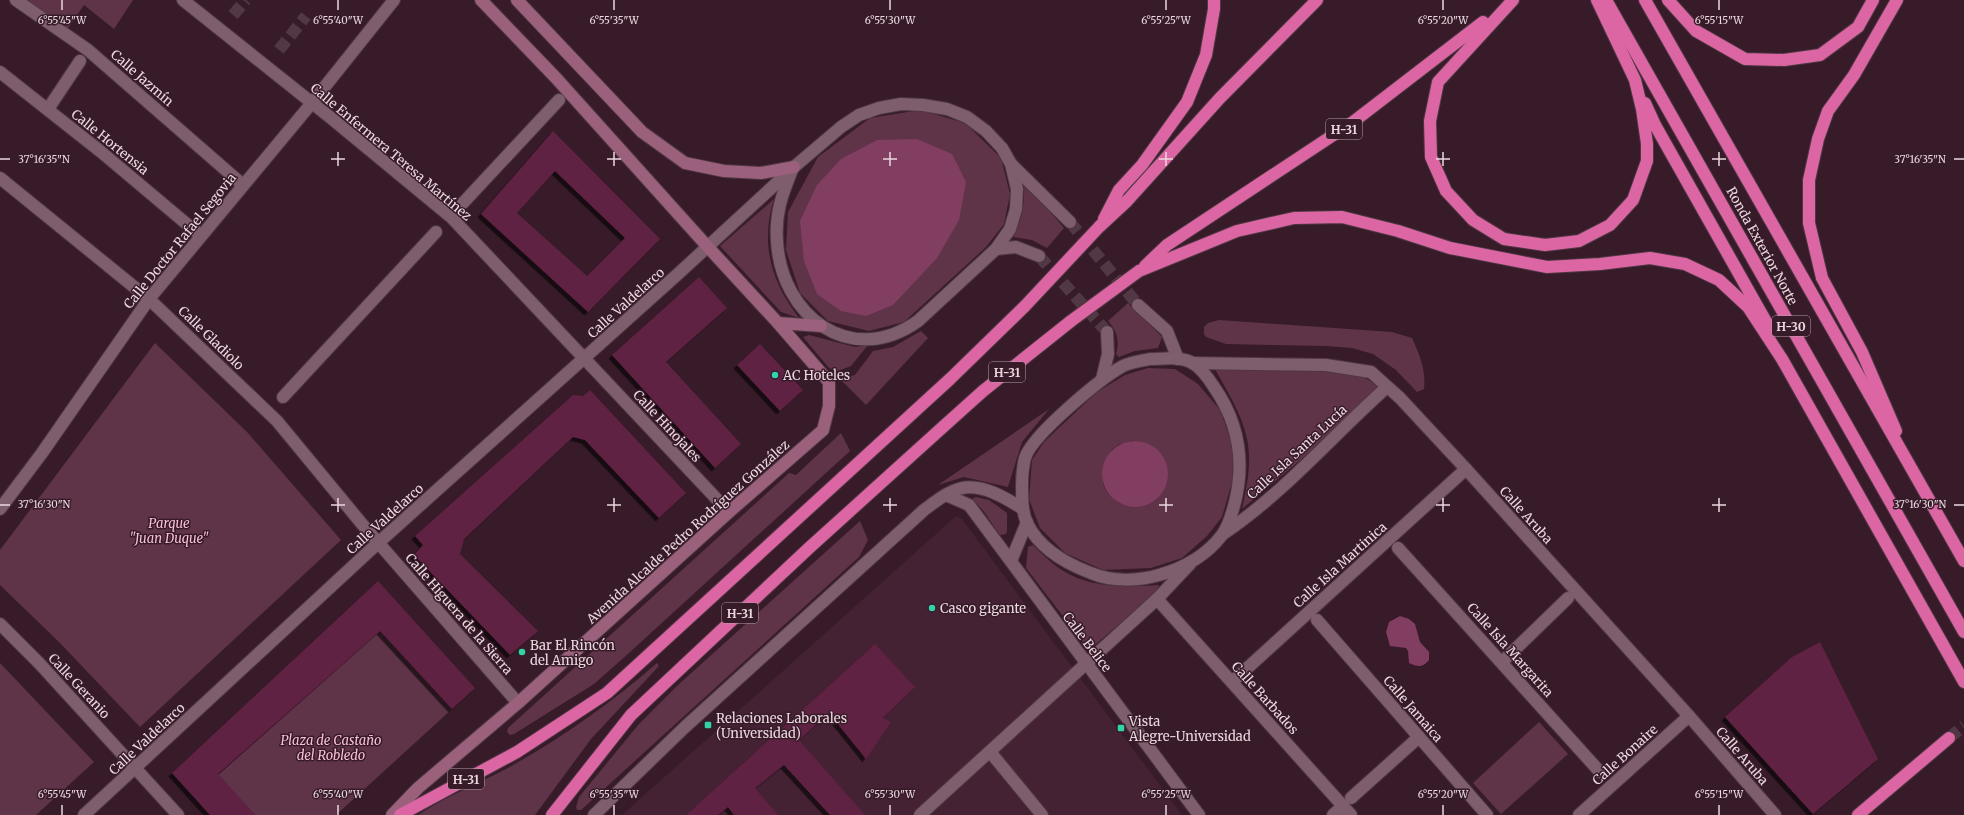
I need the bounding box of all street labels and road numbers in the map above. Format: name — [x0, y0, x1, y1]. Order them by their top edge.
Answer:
street label: Calle Jazmín — [107, 46, 177, 110]
street label: Calle Enfermera Teresa Martínez — [307, 80, 475, 224]
street label: Calle Hortensia — [68, 106, 152, 178]
road number: H-31 — [1326, 119, 1362, 139]
street label: Calle Doctor Rafael Segovia — [120, 170, 240, 312]
street label: Ronda Exterior Norte — [1722, 184, 1802, 308]
street label: Calle Valdelarco — [584, 264, 668, 342]
street label: Calle Gladiolo — [174, 302, 248, 374]
road number: H-30 — [1772, 316, 1810, 336]
road number: H-31 — [989, 362, 1025, 382]
street label: Calle Hinojales — [629, 386, 705, 466]
street label: Calle Isla Santa Lucía — [1243, 401, 1351, 503]
street label: Avenida Alcalde Pedro Rodríguez González — [582, 436, 793, 628]
street label: Calle Valdelarco — [343, 480, 427, 558]
street label: Calle Aruba — [1496, 483, 1556, 547]
street label: Calle Isla Martinica — [1290, 519, 1390, 611]
street label: Calle Higuera de la Sierra — [402, 550, 516, 678]
street label: Calle Isla Margarita — [1463, 599, 1557, 701]
road number: H-31 — [722, 603, 758, 623]
street label: Calle Belice — [1059, 609, 1115, 676]
street label: Calle Geranio — [44, 650, 114, 722]
street label: Calle Barbados — [1228, 658, 1302, 738]
street label: Calle Jamaica — [1380, 672, 1447, 746]
street label: Calle Valdelarco — [105, 699, 189, 779]
street label: Calle Bonaire — [1589, 721, 1661, 789]
street label: Calle Aruba — [1712, 723, 1772, 789]
road number: H-31 — [448, 769, 484, 789]

